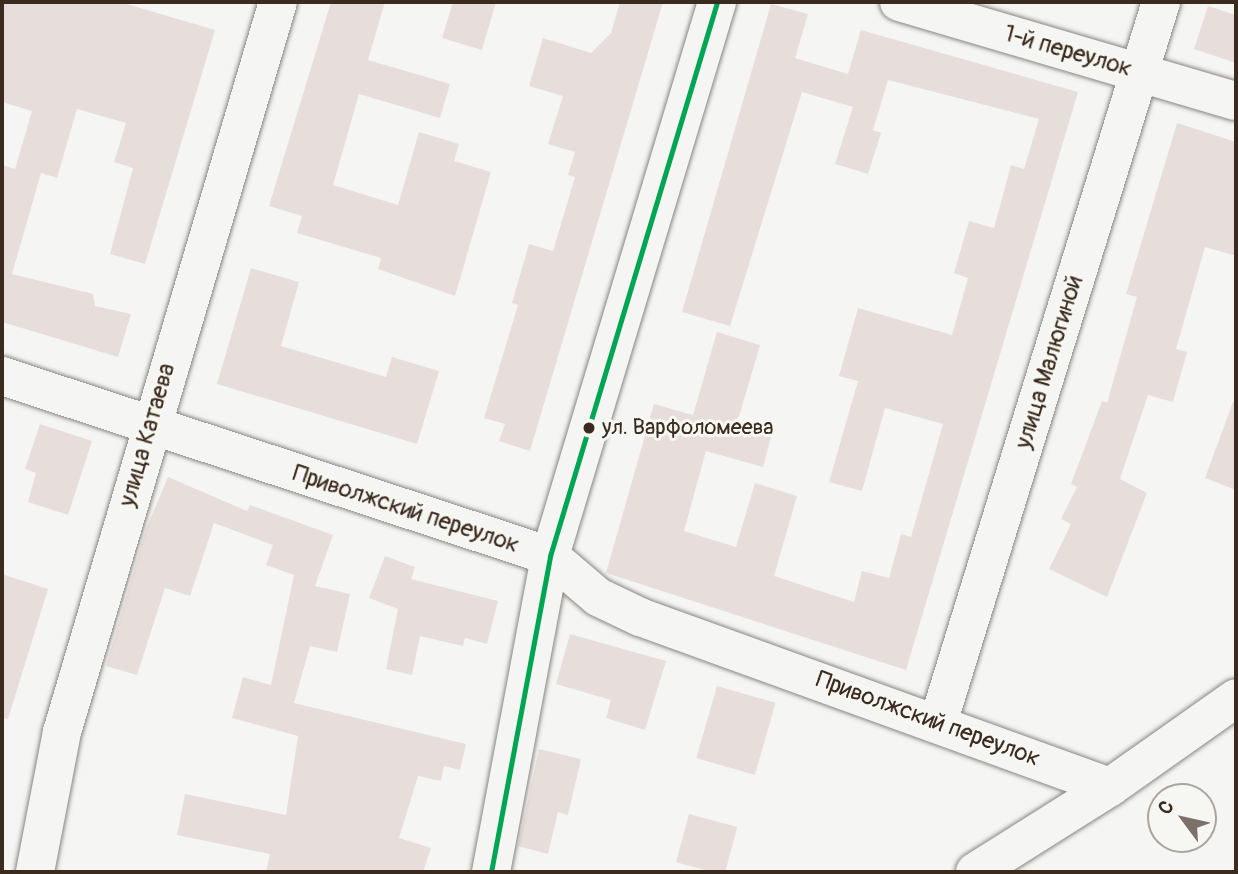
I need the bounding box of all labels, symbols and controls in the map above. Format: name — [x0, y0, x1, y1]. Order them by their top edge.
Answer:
street label: 1-й переулок — [1001, 19, 1135, 83]
street label: улица Малюгиной — [1009, 272, 1089, 452]
street label: улица Катаева — [113, 360, 181, 510]
place label: ул. Варфоломеева — [602, 415, 774, 441]
marker: ул. Варфоломеева — [582, 421, 596, 435]
street label: Приволжский переулок — [289, 459, 523, 559]
street label: Приволжский переулок — [812, 665, 1044, 773]
north arrow — [1147, 783, 1217, 853]
text: С — [1153, 796, 1179, 819]

